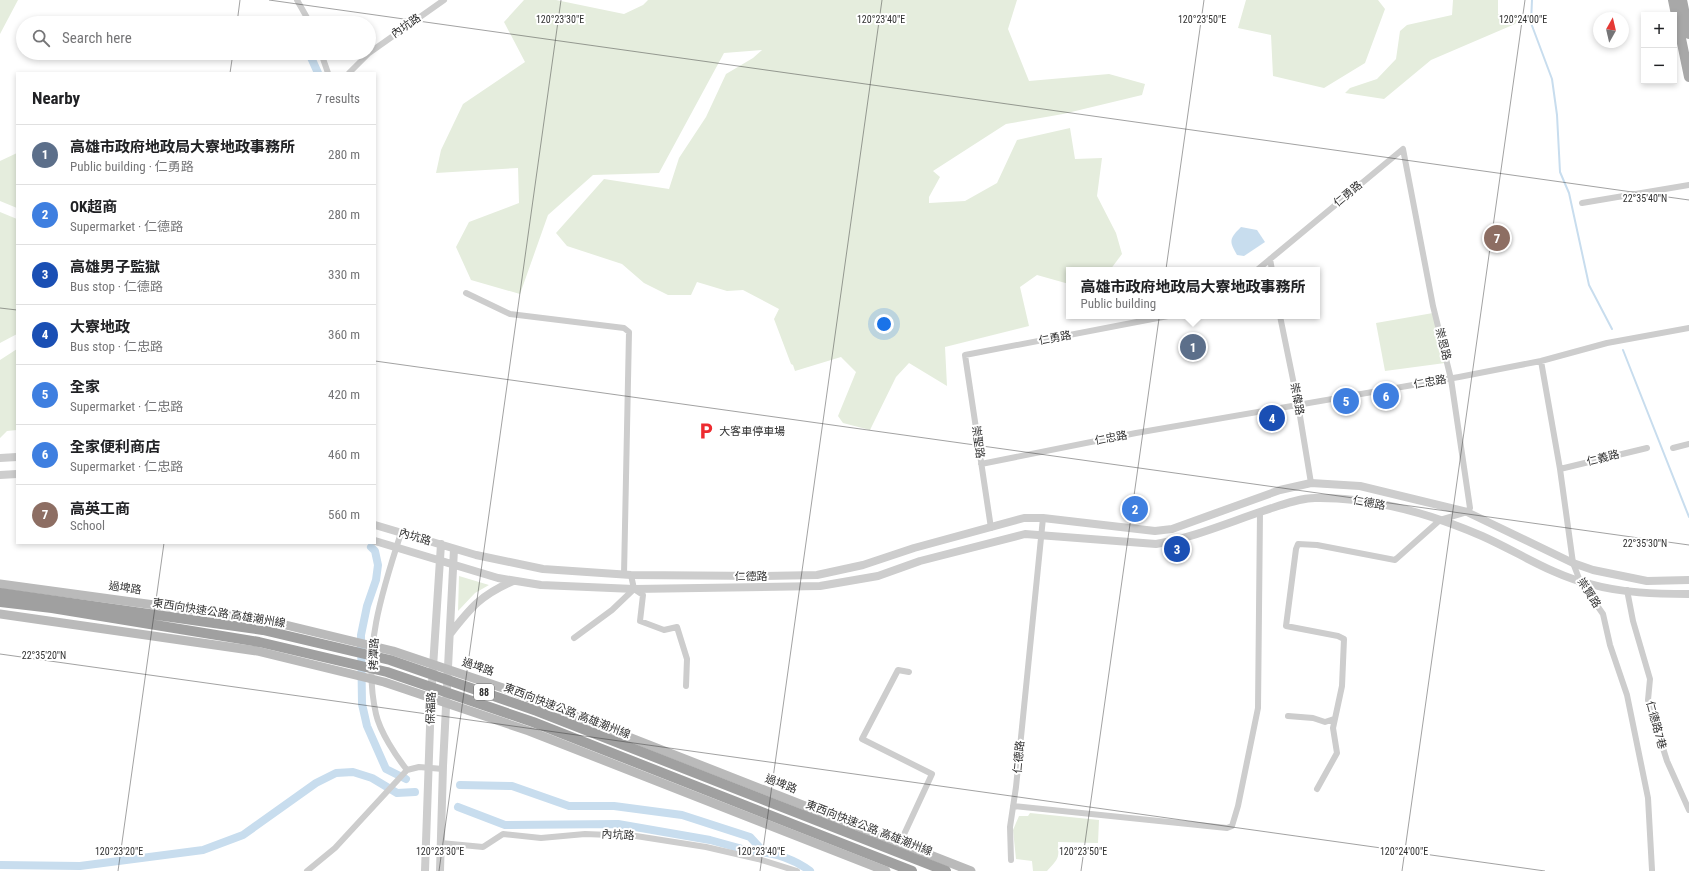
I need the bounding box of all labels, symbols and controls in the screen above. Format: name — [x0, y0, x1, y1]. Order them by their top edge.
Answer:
street label: 內坑路 — [389, 11, 423, 41]
north arrow — [1593, 12, 1629, 48]
map controls — [1641, 12, 1677, 84]
button: + — [1641, 12, 1677, 48]
text: 120°23'30"E — [536, 14, 584, 25]
text: 120°23'40"E — [857, 14, 905, 25]
text: 120°23'50"E — [1178, 14, 1226, 25]
text: 120°24'00"E — [1499, 14, 1547, 25]
search box — [16, 16, 376, 60]
icon: search — [30, 27, 52, 49]
text: Search here — [62, 29, 132, 47]
button: − — [1641, 48, 1677, 84]
text: Nearby — [32, 88, 80, 108]
text: 7 results — [316, 91, 360, 106]
text: 高雄市政府地政局大寮地政事務所 — [70, 138, 295, 156]
text: 1 — [42, 147, 48, 162]
text: 280 m — [328, 147, 360, 162]
text: Public building · 仁勇路 — [70, 159, 194, 174]
street label: 仁勇路 — [1331, 178, 1365, 210]
text: 22°35'40"N — [1623, 193, 1667, 204]
text: OK超商 — [70, 198, 117, 216]
text: 2 — [42, 207, 48, 222]
text: 280 m — [328, 207, 360, 222]
text: Supermarket · 仁德路 — [70, 219, 183, 234]
pin: 7 — [1484, 223, 1510, 253]
text: 高雄男子監獄 — [70, 258, 160, 276]
text: 3 — [42, 267, 48, 282]
text: 330 m — [328, 267, 360, 282]
popup — [1066, 267, 1320, 319]
text: 高雄市政府地政局大寮地政事務所 — [1080, 278, 1306, 296]
text: Bus stop · 仁德路 — [70, 279, 163, 294]
text: Public building — [1080, 296, 1156, 311]
your location — [874, 314, 894, 334]
text: 大寮地政 — [70, 318, 130, 336]
street label: 崇恩路 — [1433, 326, 1453, 362]
text: 4 — [42, 327, 48, 342]
text: 360 m — [328, 327, 360, 342]
street label: 仁勇路 — [1038, 328, 1072, 348]
pin: 1 — [1180, 332, 1206, 362]
text: Bus stop · 仁忠路 — [70, 339, 163, 354]
street label: 仁忠路 — [1413, 373, 1447, 391]
text: 全家 — [70, 378, 100, 396]
pin: 6 — [1373, 381, 1399, 411]
street label: 崇偉路 — [1287, 382, 1307, 416]
pin: 5 — [1333, 386, 1359, 416]
text: 5 — [42, 387, 48, 402]
text: 420 m — [328, 387, 360, 402]
text: Supermarket · 仁忠路 — [70, 399, 183, 414]
pin: 4 — [1259, 403, 1285, 433]
parking icon: 大客車停車場 — [696, 421, 716, 441]
place label: 大客車停車場 — [719, 425, 785, 438]
street label: 崇聖路 — [969, 425, 987, 459]
street label: 仁忠路 — [1094, 428, 1128, 448]
text: 全家便利商店 — [70, 438, 160, 456]
text: 6 — [42, 447, 48, 462]
text: 460 m — [328, 447, 360, 462]
street label: 仁義路 — [1585, 448, 1621, 468]
text: Supermarket · 仁忠路 — [70, 459, 183, 474]
pin: 2 — [1122, 494, 1148, 524]
street label: 仁德路 — [1352, 494, 1386, 512]
text: 高英工商 — [70, 500, 130, 518]
text: 7 — [42, 507, 48, 522]
text: 560 m — [328, 507, 360, 522]
text: School — [70, 518, 105, 533]
street label: 內坑路 — [397, 526, 433, 548]
pin: 3 — [1164, 534, 1190, 564]
text: 22°35'30"N — [1623, 538, 1667, 549]
street label: 仁德路 — [735, 570, 768, 583]
street label: 崇賢路 — [1575, 576, 1603, 610]
street label: 過埤路 — [108, 579, 142, 597]
street label: 東西向快速公路 高雄潮州線 — [152, 596, 286, 630]
street label: 拷潭路 — [367, 637, 381, 671]
text: 22°35'20"N — [22, 650, 66, 661]
street label: 過埤路 — [460, 655, 496, 679]
street label: 東西向快速公路 高雄潮州線 — [502, 681, 632, 741]
road number: 88 — [474, 684, 494, 700]
street label: 保福路 — [424, 691, 438, 725]
street label: 仁德路7巷 — [1643, 699, 1669, 751]
street label: 仁德路 — [1011, 740, 1027, 774]
street label: 過埤路 — [763, 772, 799, 796]
street label: 東西向快速公路 高雄潮州線 — [804, 798, 934, 858]
street label: 內坑路 — [601, 828, 635, 842]
text: 120°23'20"E — [95, 846, 143, 857]
text: 120°23'30"E — [416, 846, 464, 857]
text: 120°23'40"E — [737, 846, 785, 857]
text: 120°23'50"E — [1059, 846, 1107, 857]
text: 120°24'00"E — [1380, 846, 1428, 857]

